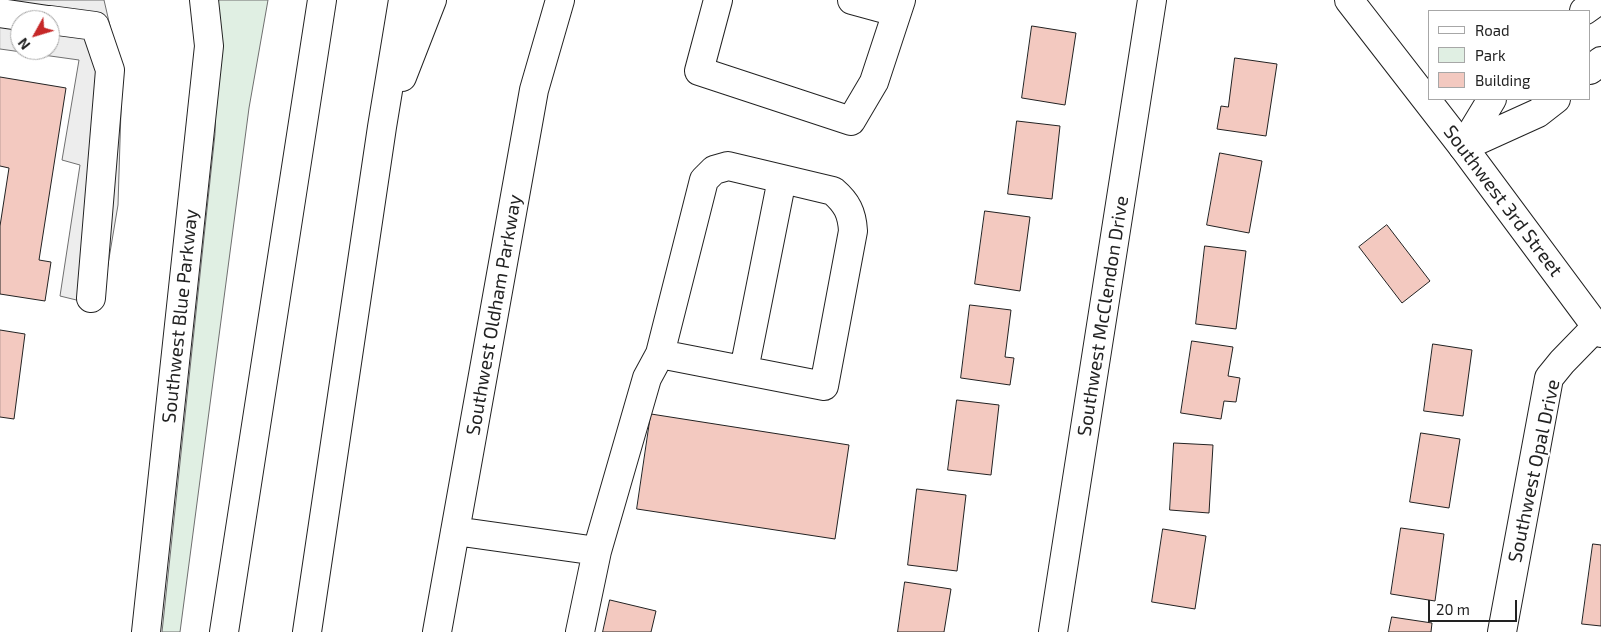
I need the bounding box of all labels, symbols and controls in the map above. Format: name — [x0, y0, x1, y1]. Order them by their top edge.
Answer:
north arrow — [10, 10, 60, 60]
legend — [1428, 10, 1591, 100]
text: Road — [1475, 21, 1510, 39]
text: N — [14, 35, 34, 53]
text: Park — [1475, 46, 1506, 64]
text: Building — [1475, 71, 1530, 89]
street label: Southwest 3rd Street — [1439, 121, 1567, 281]
street label: Southwest Oldham Parkway — [462, 193, 526, 437]
street label: Southwest McClendon Drive — [1073, 194, 1133, 438]
street label: Southwest Blue Parkway — [157, 208, 203, 424]
street label: Southwest Opal Drive — [1503, 377, 1565, 565]
scale bar — [1431, 590, 1520, 622]
text: 20 m — [1436, 600, 1470, 618]

